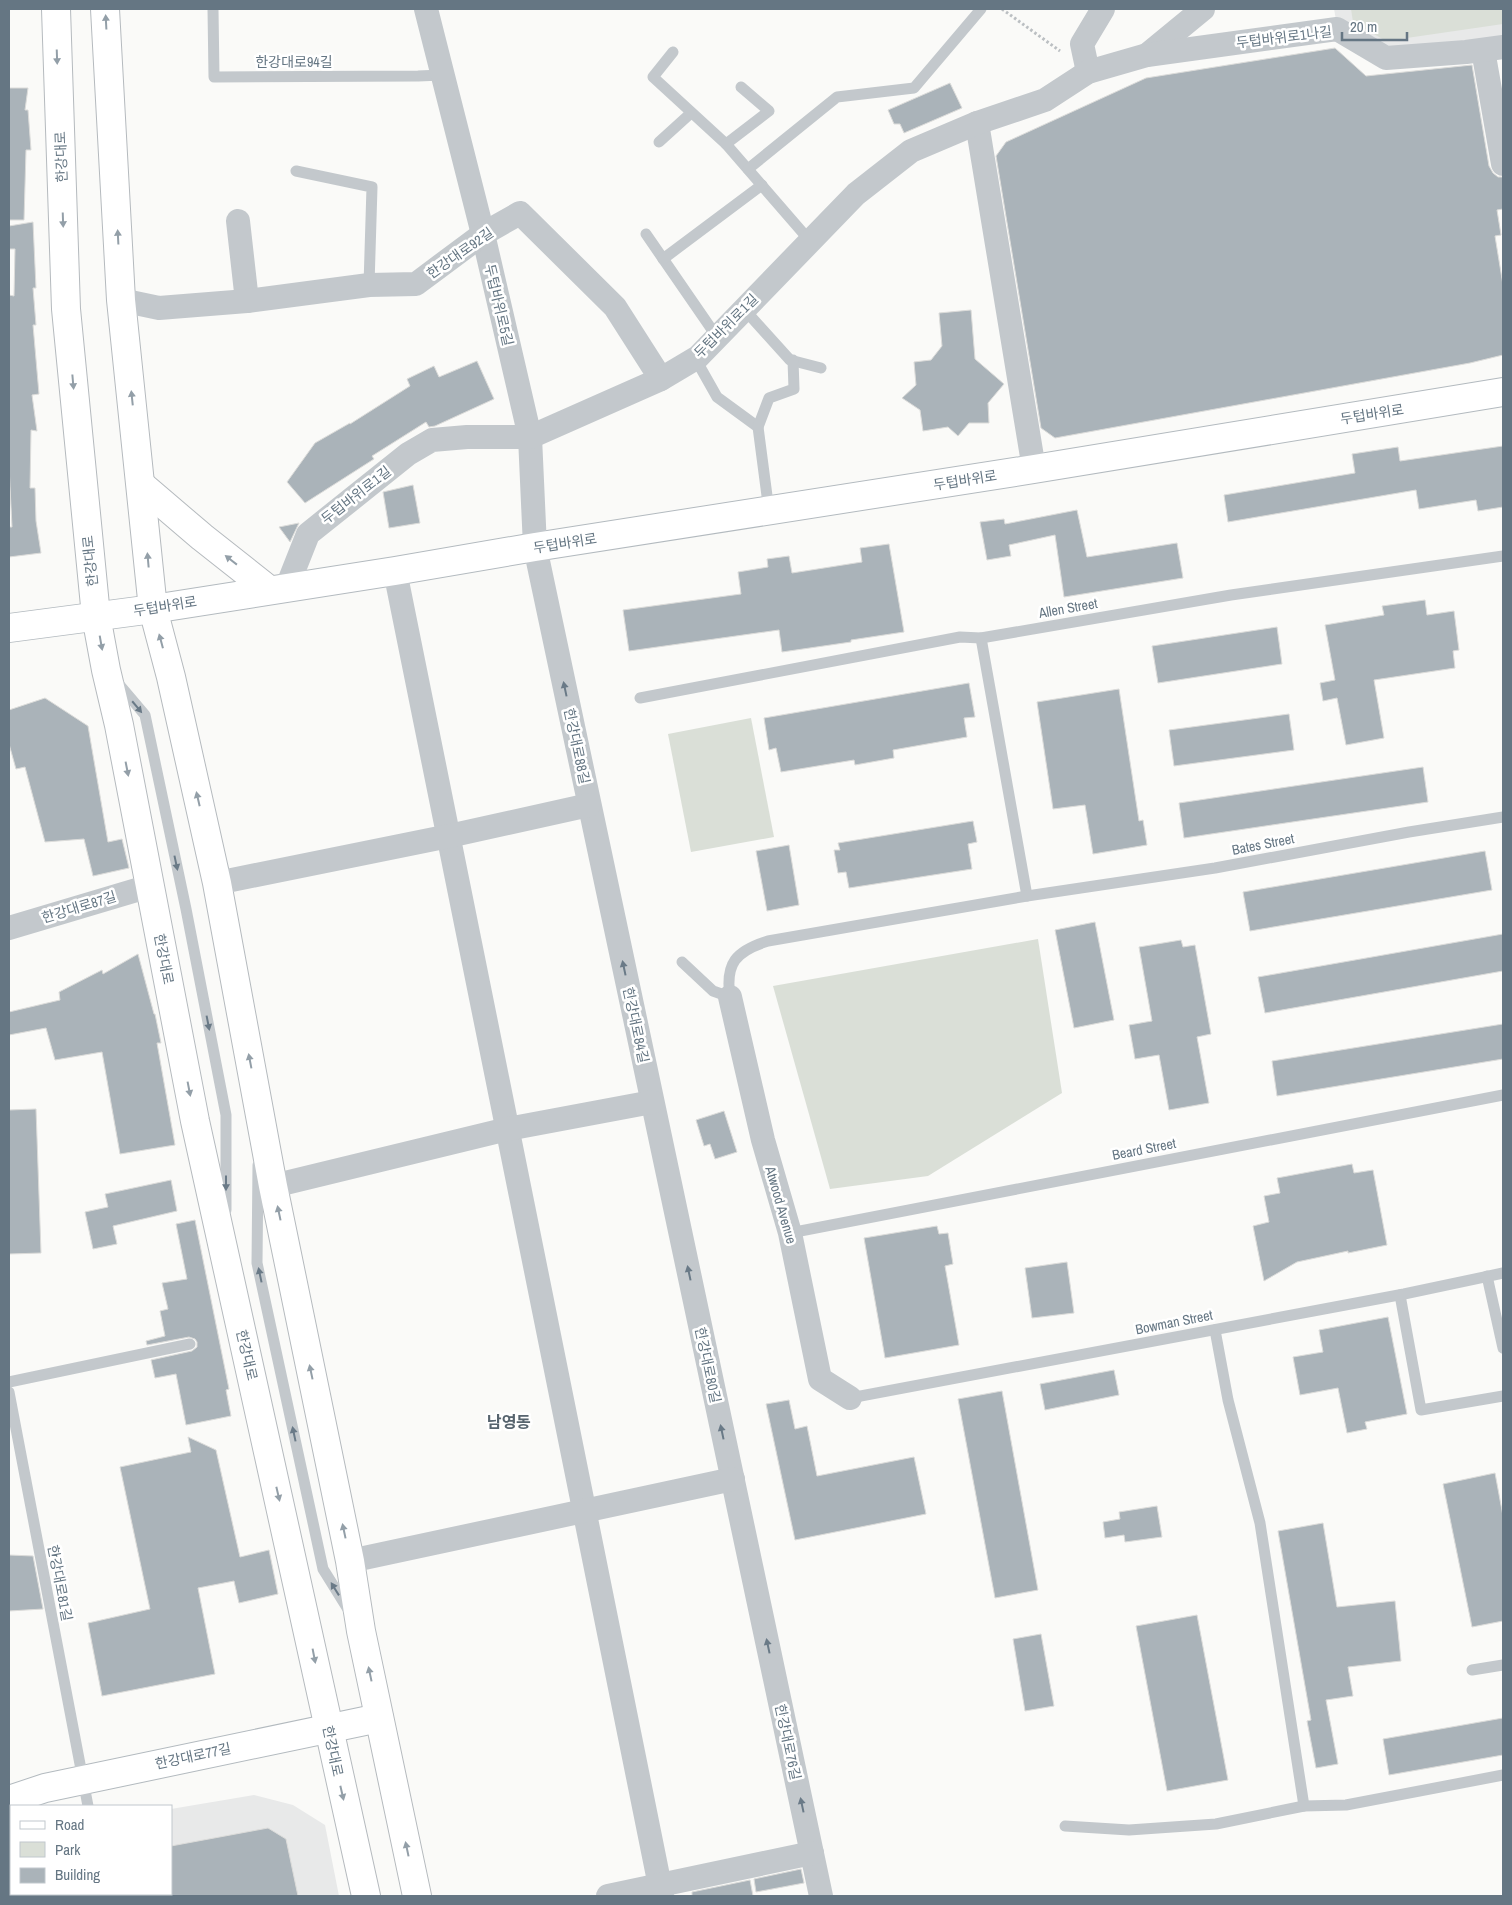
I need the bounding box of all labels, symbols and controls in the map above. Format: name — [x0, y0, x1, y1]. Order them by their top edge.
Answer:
scale bar — [1342, 10, 1407, 42]
one-way arrow — [101, 14, 109, 30]
text: 20 m — [1350, 16, 1377, 37]
street label: 두텁바위로1나길 — [1235, 22, 1333, 52]
one-way arrow — [54, 50, 62, 66]
street label: 한강대로94길 — [255, 53, 333, 71]
street label: 한강대로 — [51, 131, 71, 183]
one-way arrow — [60, 212, 68, 228]
street label: 한강대로92길 — [423, 223, 497, 283]
one-way arrow — [113, 228, 121, 244]
street label: 두텁바위로5길 — [481, 262, 517, 348]
street label: 두텁바위로1길 — [690, 290, 762, 362]
one-way arrow — [69, 374, 77, 390]
one-way arrow — [128, 390, 136, 406]
street label: 두텁바위로 — [1339, 400, 1405, 428]
street label: 두텁바위로1길 — [317, 462, 395, 528]
street label: 두텁바위로 — [932, 466, 998, 494]
street label: 두텁바위로 — [532, 529, 598, 557]
street label: 한강대로 — [78, 534, 102, 588]
one-way arrow — [144, 552, 152, 568]
one-way arrow — [225, 554, 238, 565]
street label: 두텁바위로 — [132, 592, 198, 620]
street label: Allen Street — [1036, 594, 1099, 622]
one-way arrow — [157, 633, 165, 648]
one-way arrow — [97, 635, 105, 650]
one-way arrow — [560, 680, 568, 696]
one-way arrow — [132, 700, 143, 713]
street label: 한강대로88길 — [560, 706, 594, 786]
one-way arrow — [124, 761, 132, 777]
one-way arrow — [194, 792, 202, 807]
street label: Bates Street — [1230, 829, 1296, 859]
one-way arrow — [172, 856, 180, 871]
street label: 한강대로87길 — [39, 887, 119, 927]
street label: 한강대로 — [150, 932, 178, 986]
one-way arrow — [620, 961, 628, 976]
street label: 한강대로84길 — [619, 985, 653, 1065]
one-way arrow — [204, 1015, 212, 1030]
one-way arrow — [246, 1054, 254, 1069]
one-way arrow — [185, 1081, 193, 1097]
street label: Beard Street — [1111, 1134, 1177, 1164]
street label: Atwood Avenue — [761, 1163, 801, 1246]
one-way arrow — [222, 1176, 230, 1192]
one-way arrow — [275, 1205, 283, 1220]
one-way arrow — [684, 1264, 692, 1280]
one-way arrow — [255, 1266, 263, 1282]
street label: Bowman Street — [1134, 1306, 1214, 1338]
street label: 한강대로80길 — [691, 1325, 725, 1405]
street label: 한강대로 — [232, 1328, 262, 1382]
one-way arrow — [307, 1363, 315, 1379]
district label: 남영동 — [487, 1411, 531, 1433]
one-way arrow — [718, 1423, 726, 1439]
one-way arrow — [289, 1425, 297, 1441]
one-way arrow — [274, 1487, 282, 1502]
one-way arrow — [340, 1523, 348, 1539]
street label: 한강대로81길 — [44, 1543, 76, 1623]
one-way arrow — [330, 1583, 340, 1596]
one-way arrow — [764, 1638, 772, 1654]
one-way arrow — [310, 1649, 318, 1665]
one-way arrow — [366, 1667, 374, 1682]
street label: 한강대로76길 — [771, 1702, 805, 1782]
street label: 한강대로 — [319, 1724, 347, 1778]
street label: 한강대로77길 — [153, 1739, 233, 1773]
one-way arrow — [338, 1786, 346, 1801]
one-way arrow — [798, 1797, 806, 1813]
legend — [10, 1805, 172, 1895]
text: Road — [55, 1814, 84, 1835]
text: Park — [55, 1839, 81, 1860]
one-way arrow — [403, 1841, 411, 1856]
text: Building — [55, 1864, 100, 1885]

